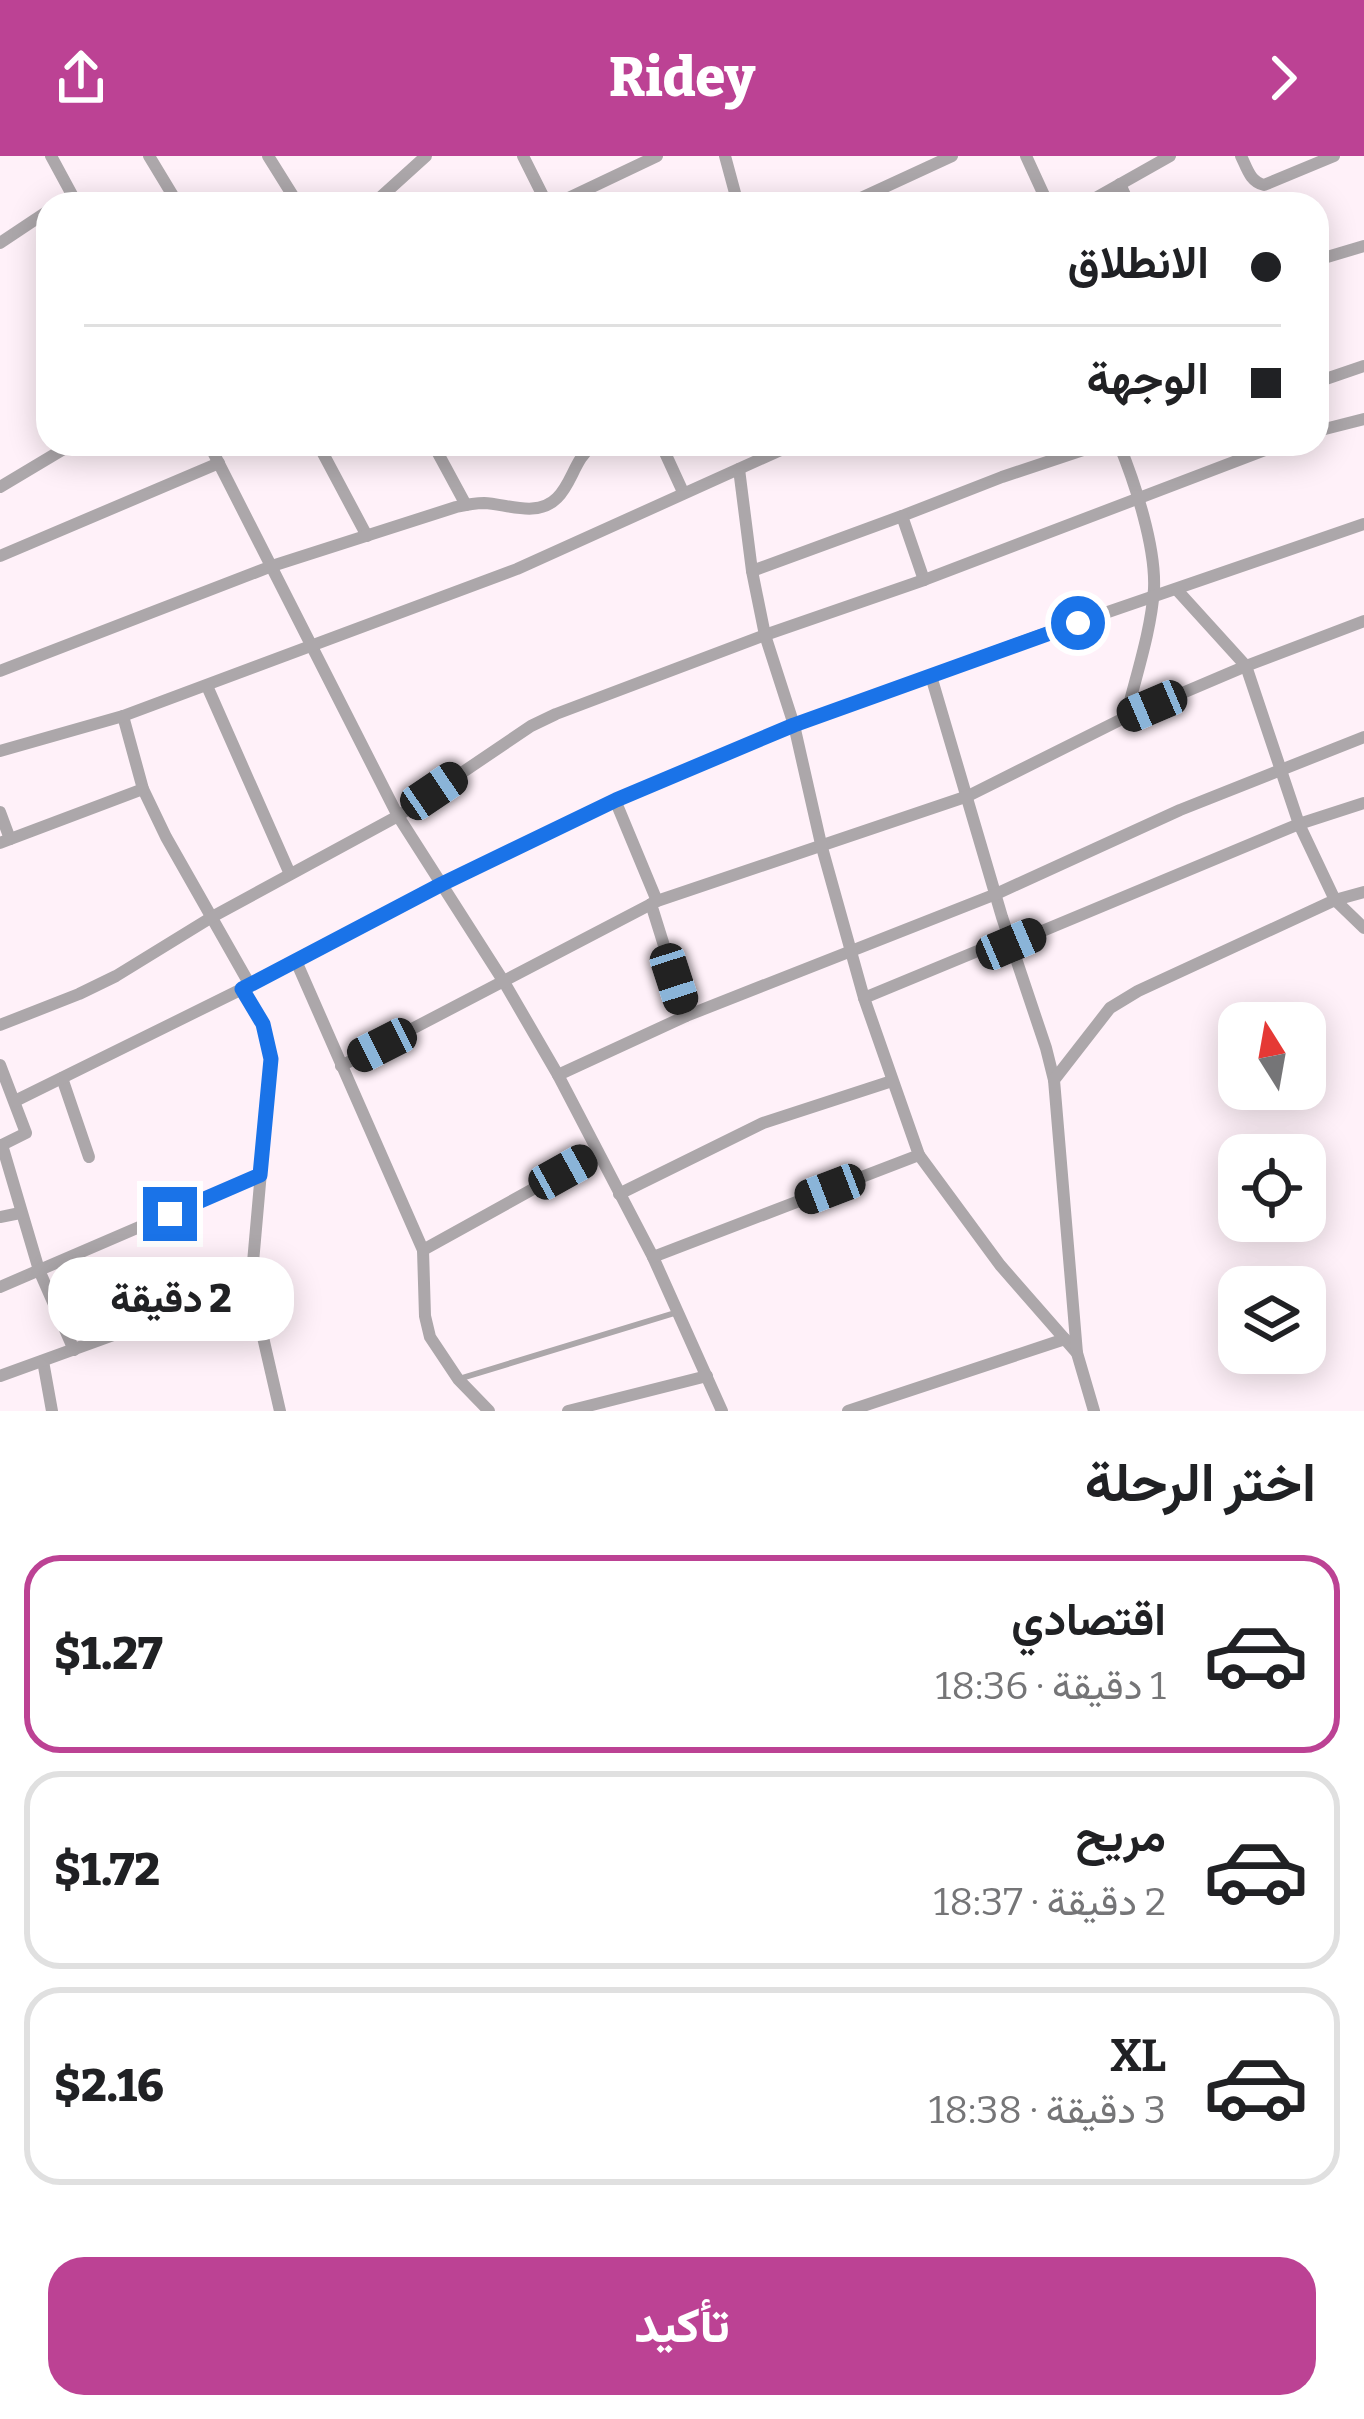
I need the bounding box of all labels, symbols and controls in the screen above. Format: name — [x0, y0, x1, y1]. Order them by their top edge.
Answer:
icon: share — [48, 45, 114, 111]
icon: forward — [1250, 45, 1316, 111]
text: Ridey — [609, 46, 755, 110]
text: الانطلاق — [1068, 236, 1209, 290]
text: الوجهة — [1087, 352, 1209, 406]
route start — [1051, 596, 1105, 650]
car — [1112, 675, 1192, 737]
car — [394, 756, 474, 826]
car — [971, 913, 1051, 975]
car — [646, 939, 702, 1019]
north arrow — [1218, 1002, 1326, 1110]
map controls — [1218, 1002, 1326, 1374]
car — [342, 1013, 422, 1077]
button: locate — [1218, 1134, 1326, 1242]
car — [523, 1139, 603, 1205]
car — [790, 1159, 870, 1219]
route end — [143, 1187, 197, 1241]
callout: 2 دقيقة — [47, 1256, 293, 1340]
button: layers — [1218, 1266, 1326, 1374]
text: 2 دقيقة — [110, 1276, 232, 1322]
text: اختر الرحلة — [1085, 1451, 1316, 1515]
text: اقتصادي — [1011, 1593, 1166, 1647]
icon: car — [1202, 1600, 1310, 1708]
text: $1.27 — [54, 1627, 163, 1681]
text: 1 دقيقة · 18:36 — [936, 1663, 1166, 1709]
text: مريح — [1075, 1809, 1166, 1863]
icon: car — [1202, 1816, 1310, 1924]
text: $1.72 — [54, 1843, 160, 1897]
text: 2 دقيقة · 18:37 — [934, 1879, 1166, 1925]
text: XL — [1110, 2029, 1166, 2083]
icon: car — [1202, 2032, 1310, 2140]
text: $2.16 — [54, 2059, 164, 2113]
text: 3 دقيقة · 18:38 — [929, 2087, 1166, 2133]
button: تأكيد — [48, 2257, 1316, 2395]

